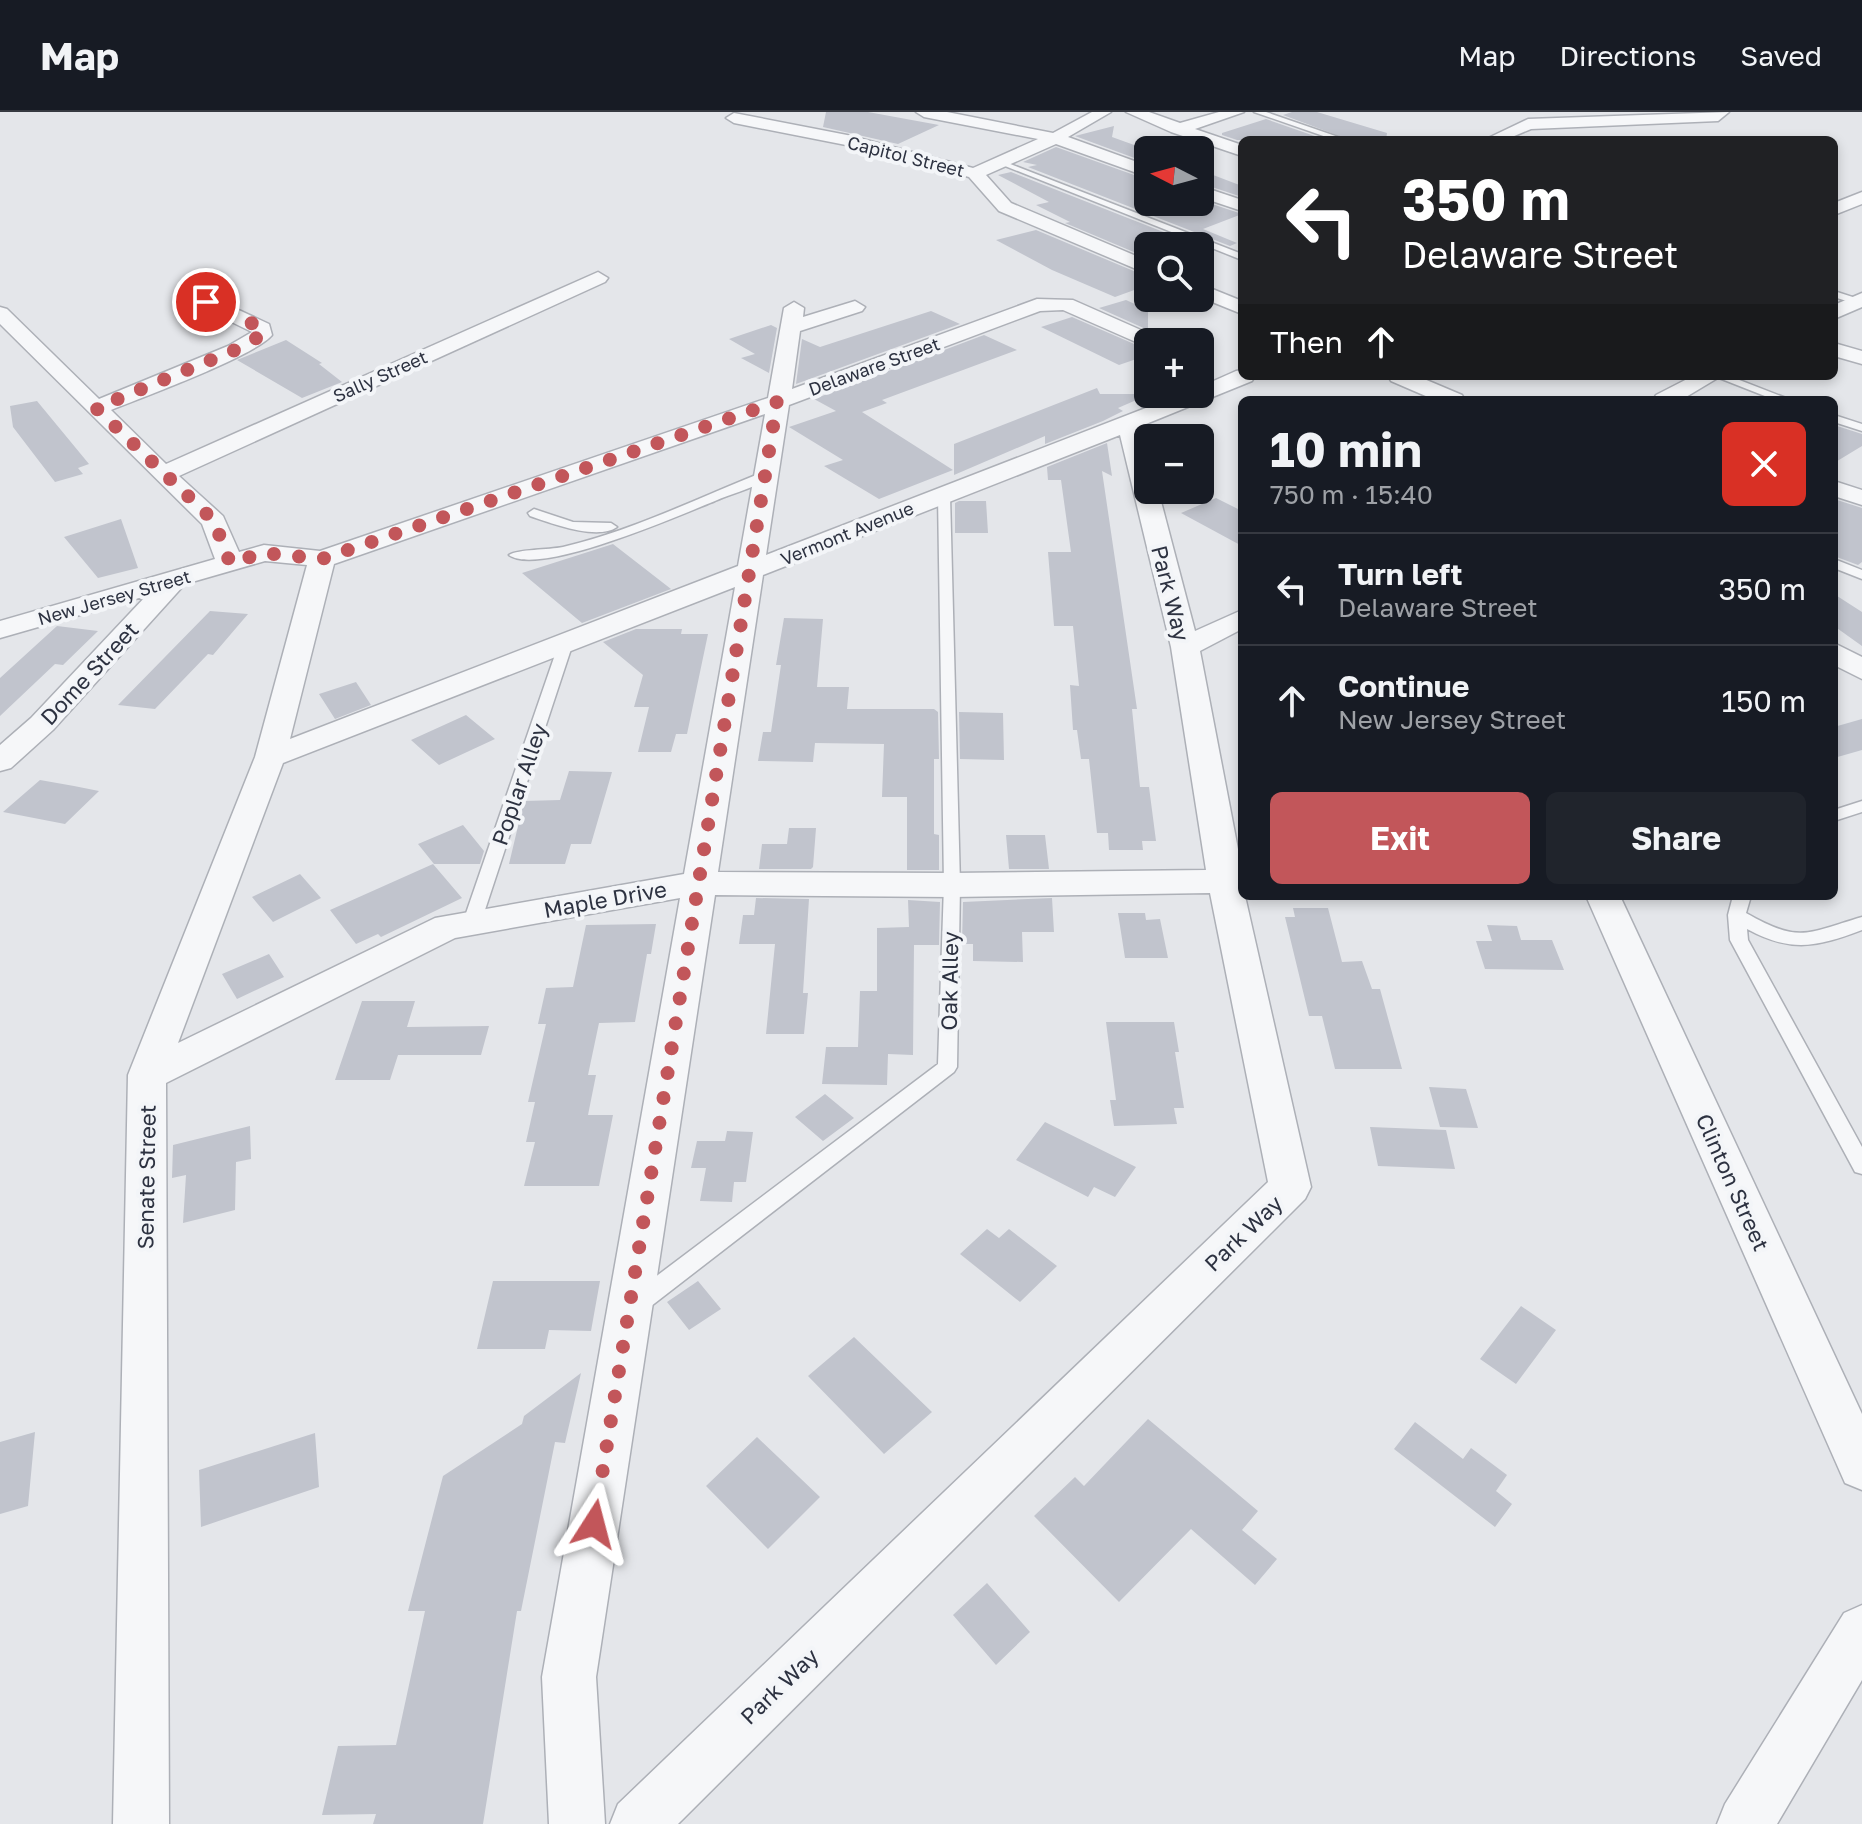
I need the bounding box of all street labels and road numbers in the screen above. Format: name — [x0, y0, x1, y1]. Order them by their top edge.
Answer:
street label: Capitol Street — [845, 131, 967, 181]
street label: Delaware Street — [805, 332, 943, 400]
street label: Sally Street — [330, 345, 430, 407]
street label: Vermont Avenue — [777, 496, 917, 570]
street label: Park Way — [1146, 542, 1196, 644]
street label: New Jersey Street — [35, 565, 193, 629]
street label: Dome Street — [34, 616, 144, 730]
street label: Poplar Alley — [486, 719, 552, 849]
street label: Maple Drive — [541, 875, 669, 923]
street label: Oak Alley — [935, 931, 963, 1031]
street label: Senate Street — [131, 1104, 161, 1250]
street label: Clinton Street — [1691, 1109, 1775, 1255]
street label: Park Way — [1198, 1189, 1288, 1277]
street label: Park Way — [734, 1642, 824, 1730]

